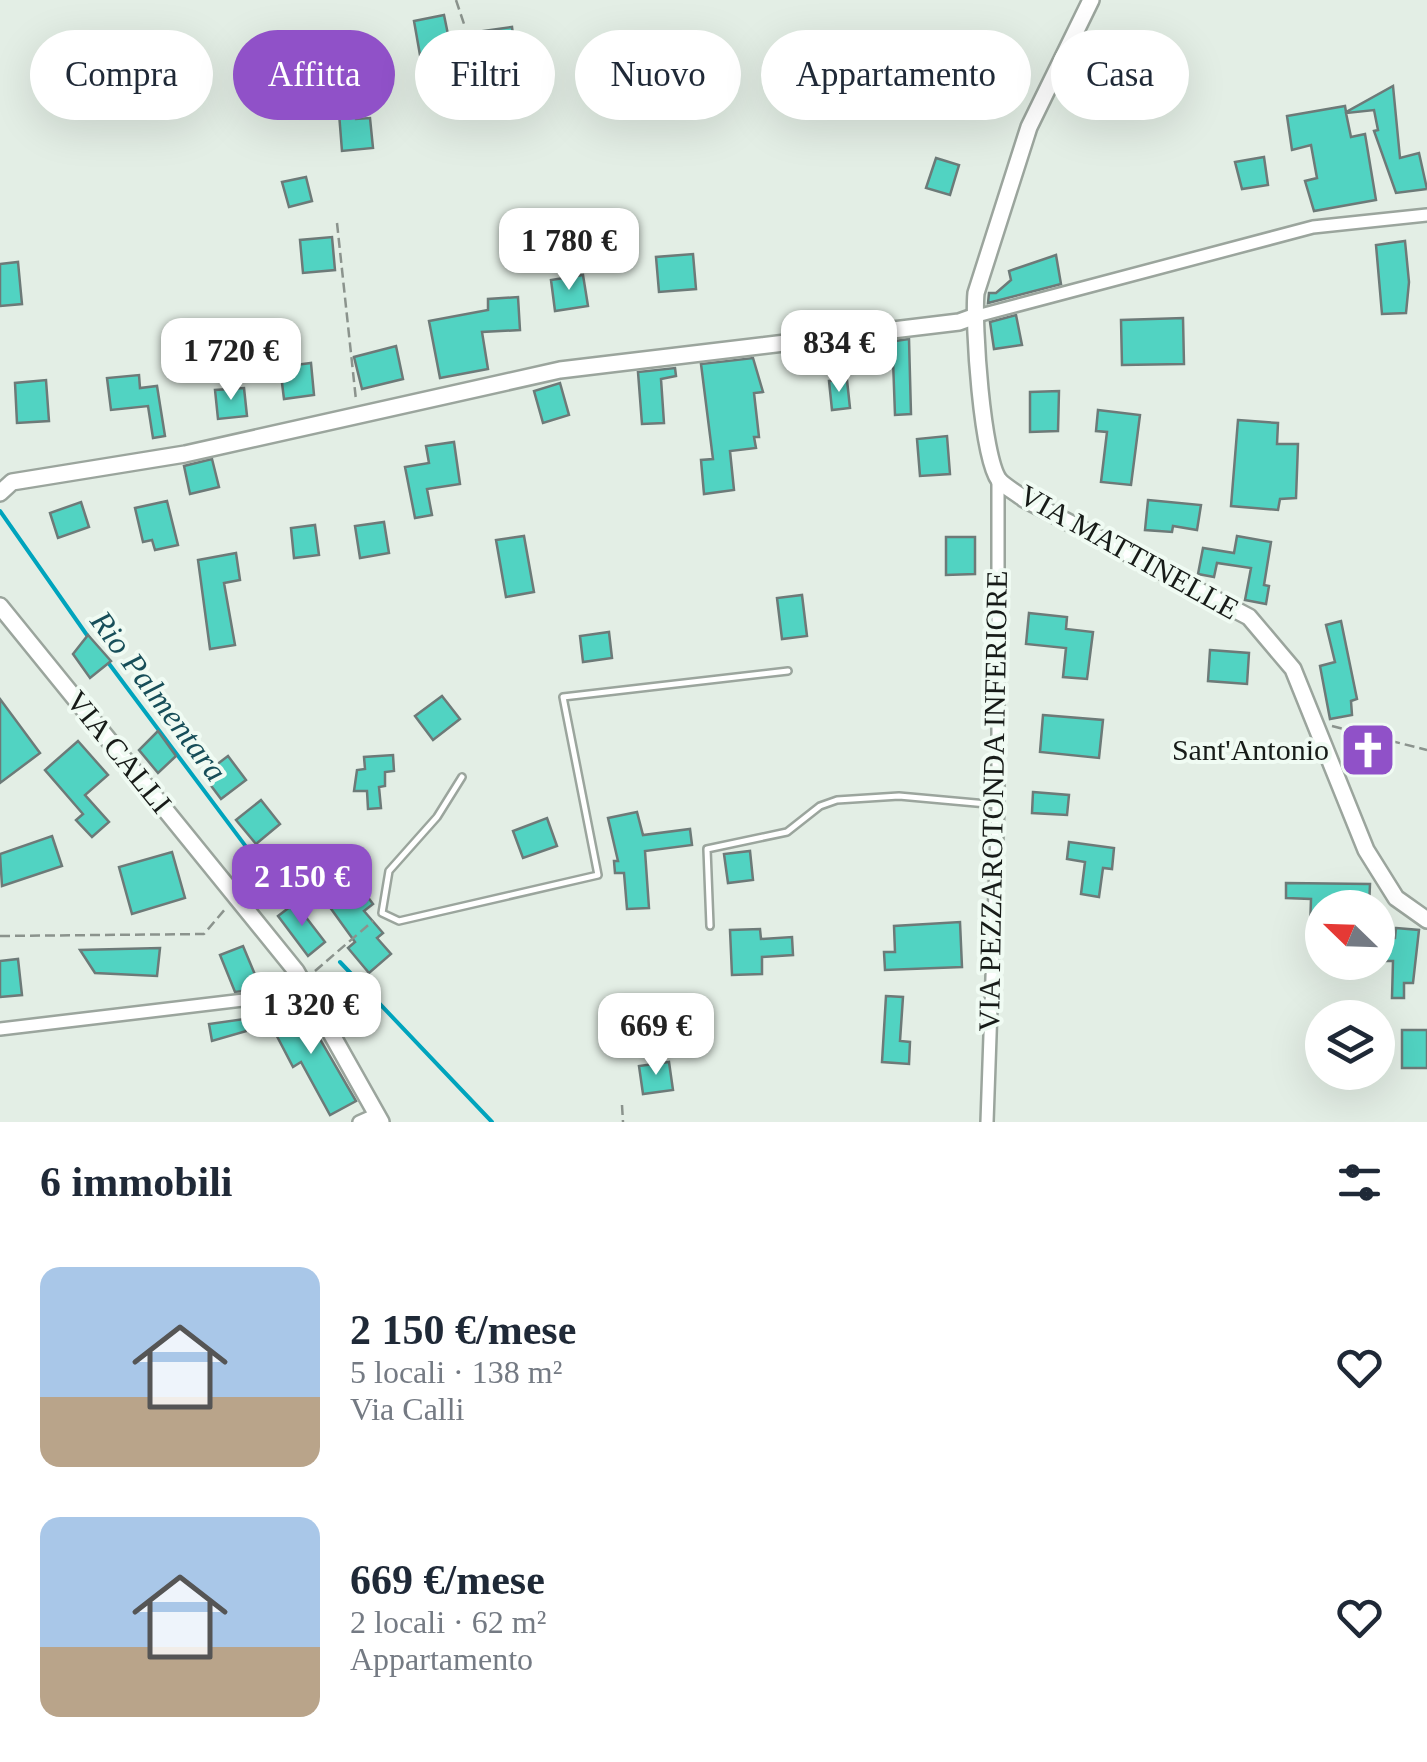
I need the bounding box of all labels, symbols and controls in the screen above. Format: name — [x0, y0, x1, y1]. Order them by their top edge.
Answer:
chip: Compra — [30, 30, 213, 120]
chip: Affitta — [233, 30, 395, 120]
chip: Filtri — [415, 30, 555, 120]
chip: Nuovo — [575, 30, 741, 120]
chip: Appartamento — [761, 30, 1031, 120]
chip: Casa — [1051, 30, 1189, 120]
pin: 1 780 € — [477, 208, 661, 293]
text: 1 780 € — [521, 222, 617, 258]
pin: 834 € — [769, 310, 909, 395]
pin: 1 720 € — [139, 318, 323, 403]
text: 834 € — [803, 324, 875, 360]
text: 1 720 € — [183, 332, 279, 368]
street label: VIA MATTINELLE — [1014, 478, 1245, 626]
street label: VIA PEZZAROTONDA INFERIORE — [972, 570, 1013, 1032]
water label: Rio Palmentara — [83, 603, 235, 788]
street label: VIA CALLI — [60, 684, 179, 819]
church icon: Sant'Antonio — [1338, 720, 1398, 780]
place label: Sant'Antonio — [1172, 733, 1329, 766]
pin: 2 150 € — [210, 844, 394, 929]
text: 2 150 € — [254, 858, 350, 894]
north arrow — [1305, 890, 1395, 980]
map controls — [1305, 890, 1395, 1090]
pin: 1 320 € — [219, 972, 403, 1057]
text: 1 320 € — [263, 986, 359, 1022]
pin: 669 € — [586, 993, 726, 1078]
button: layers — [1305, 1000, 1395, 1090]
text: 669 € — [620, 1007, 692, 1043]
icon: filters — [1332, 1155, 1387, 1210]
text: 6 immobili — [40, 1159, 233, 1205]
icon: home — [120, 1307, 240, 1427]
text: 2 150 €/mese — [350, 1307, 576, 1353]
icon: heart — [1332, 1340, 1387, 1395]
text: 5 locali · 138 m² — [350, 1354, 562, 1390]
text: Via Calli — [350, 1391, 465, 1427]
icon: home — [120, 1557, 240, 1677]
text: 669 €/mese — [350, 1557, 545, 1603]
icon: heart — [1332, 1590, 1387, 1645]
text: 2 locali · 62 m² — [350, 1604, 546, 1640]
text: Appartamento — [350, 1641, 533, 1677]

